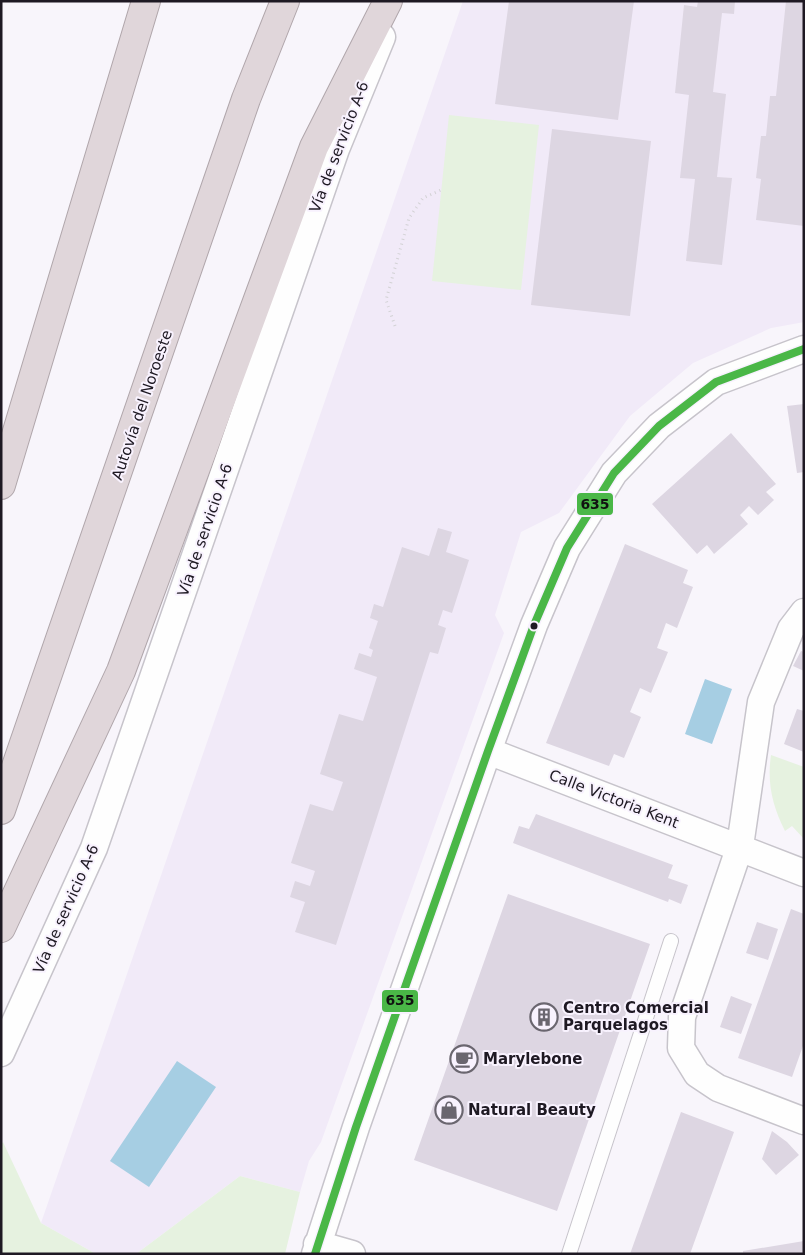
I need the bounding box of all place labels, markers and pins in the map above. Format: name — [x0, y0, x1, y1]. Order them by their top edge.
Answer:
unlabelled marker — [529, 621, 539, 631]
place label: Centro Comercial Parquelagos — [563, 999, 709, 1034]
building icon: Centro Comercial Parquelagos — [529, 1002, 559, 1032]
cafe icon: Marylebone — [449, 1044, 479, 1074]
place label: Marylebone — [483, 1050, 582, 1068]
shop icon: Natural Beauty — [434, 1095, 464, 1125]
place label: Natural Beauty — [468, 1101, 596, 1119]

